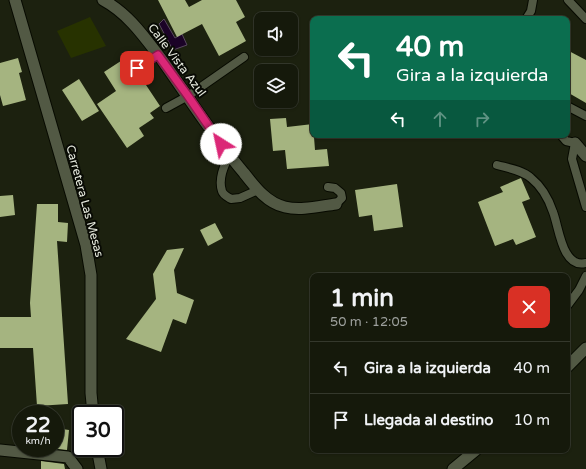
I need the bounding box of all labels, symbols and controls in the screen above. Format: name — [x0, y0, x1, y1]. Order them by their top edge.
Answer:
map controls — [254, 12, 298, 108]
button: sound — [254, 12, 298, 56]
street label: Calle Vista Azul — [145, 21, 209, 99]
text: 40 m — [396, 30, 464, 64]
icon: left — [330, 32, 382, 84]
pin — [120, 51, 154, 85]
icon: arrive — [126, 57, 148, 79]
button: layers — [254, 64, 298, 108]
text: Gira a la izquierda — [396, 64, 548, 86]
icon: left — [387, 108, 409, 130]
icon: ahead — [429, 108, 451, 130]
icon: right — [471, 108, 493, 130]
position arrow — [200, 123, 242, 165]
street label: Carretera Las Mesas — [63, 143, 107, 259]
text: 1 min — [330, 284, 394, 313]
button: close — [508, 286, 550, 328]
text: 50 m · 12:05 — [330, 314, 408, 330]
icon: left — [330, 357, 352, 379]
text: Gira a la izquierda — [364, 359, 491, 377]
text: 40 m — [513, 359, 550, 377]
speed limit sign: 30 — [72, 405, 124, 457]
icon: arrive — [330, 409, 352, 431]
text: Llegada al destino — [364, 411, 493, 429]
text: 10 m — [513, 411, 550, 429]
text: 22 — [25, 414, 51, 438]
text: km/h — [25, 435, 51, 447]

